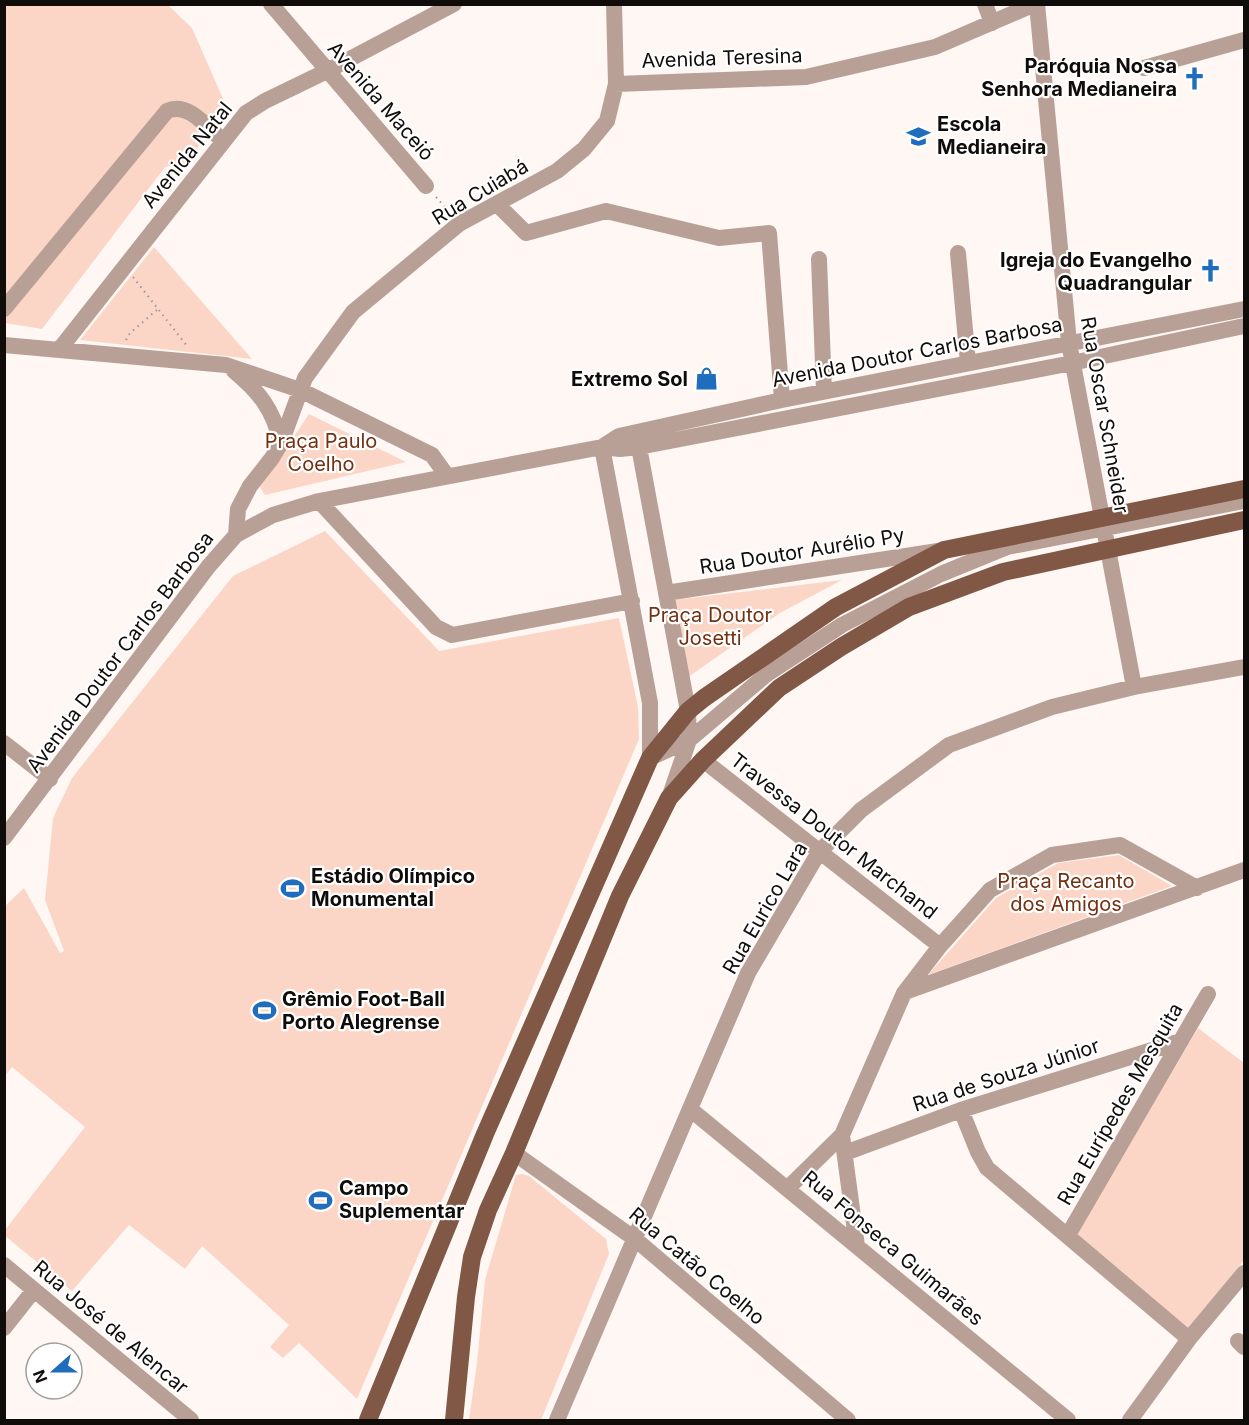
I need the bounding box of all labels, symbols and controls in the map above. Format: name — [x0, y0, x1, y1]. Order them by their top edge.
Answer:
street label: Avenida Maceió — [323, 37, 439, 165]
street label: Avenida Teresina — [641, 43, 803, 73]
place label: Paróquia Nossa Senhora Medianeira — [981, 54, 1177, 101]
church icon: Paróquia Nossa Senhora Medianeira — [1182, 65, 1208, 91]
street label: Avenida Natal — [137, 97, 237, 213]
place label: Escola Medianeira — [937, 112, 1046, 159]
school or university icon: Escola Medianeira — [906, 123, 932, 149]
street label: Rua Cuiabá — [428, 154, 532, 230]
place label: Igreja do Evangelho Quadrangular — [1000, 248, 1192, 295]
church icon: Igreja do Evangelho Quadrangular — [1197, 258, 1223, 284]
street label: Avenida Doutor Carlos Barbosa — [770, 312, 1064, 392]
street label: Rua Oscar Schneider — [1076, 315, 1134, 516]
shop icon: Extremo Sol — [693, 366, 719, 392]
place label: Extremo Sol — [571, 367, 688, 391]
park label: Praça Paulo Coelho — [265, 429, 377, 476]
street label: Rua Doutor Aurélio Py — [698, 523, 906, 579]
street label: Avenida Doutor Carlos Barbosa — [22, 527, 218, 777]
park label: Praça Doutor Josetti — [648, 603, 773, 650]
street label: Travessa Doutor Marchand — [726, 748, 942, 924]
street label: Rua Eurico Lara — [717, 838, 813, 978]
place label: Estádio Olímpico Monumental — [311, 864, 475, 911]
park label: Praça Recanto dos Amigos — [997, 869, 1135, 916]
sports icon: Estádio Olímpico Monumental — [280, 875, 306, 901]
place label: Grêmio Foot-Ball Porto Alegrense — [282, 987, 445, 1034]
sports icon: Grêmio Foot-Ball Porto Alegrense — [251, 997, 277, 1023]
street label: Rua Eurípedes Mesquita — [1052, 999, 1188, 1209]
street label: Rua de Souza Júnior — [910, 1033, 1103, 1117]
street label: Rua Fonseca Guimarães — [798, 1165, 988, 1331]
place label: Campo Suplementar — [339, 1176, 464, 1223]
sports icon: Campo Suplementar — [308, 1187, 334, 1213]
street label: Rua Catão Coelho — [624, 1202, 770, 1330]
street label: Rua José de Alencar — [29, 1255, 194, 1399]
north arrow — [24, 1341, 84, 1401]
text: N — [28, 1367, 52, 1386]

